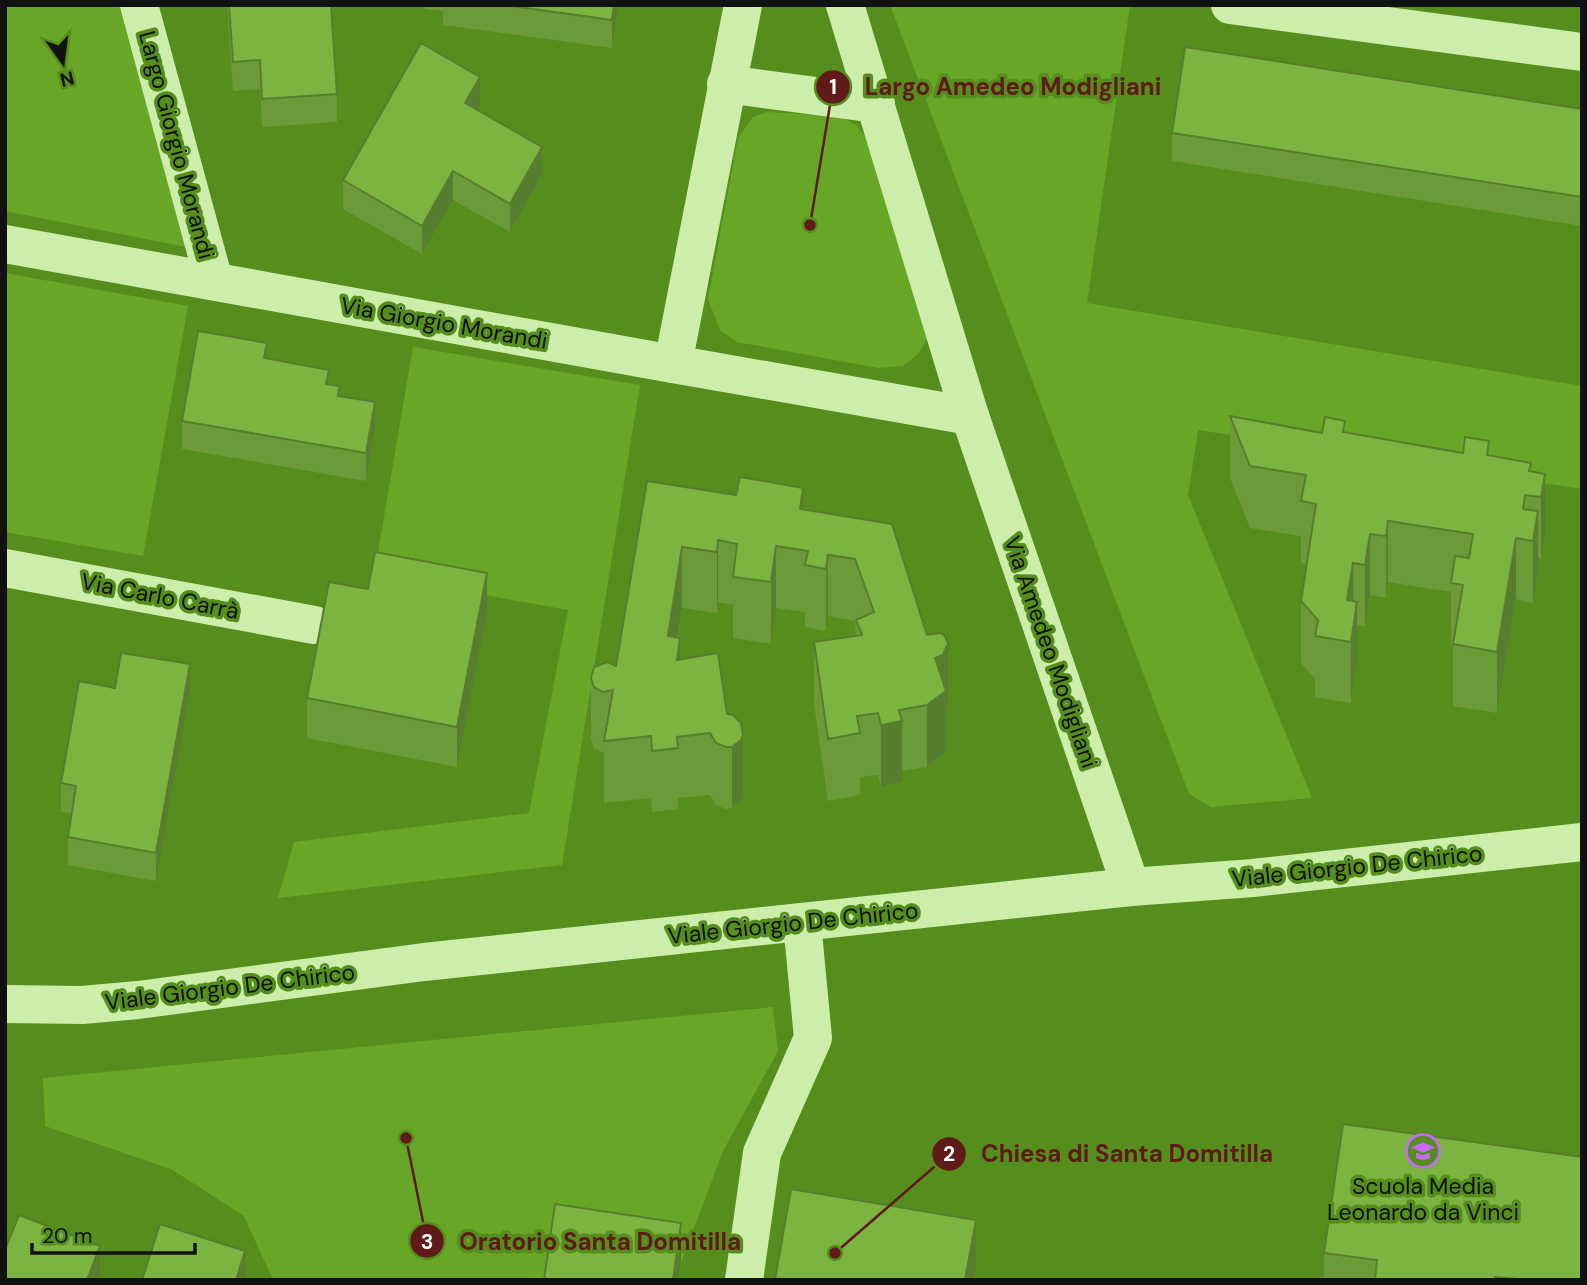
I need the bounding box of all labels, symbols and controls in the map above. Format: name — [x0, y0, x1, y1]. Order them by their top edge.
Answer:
north arrow — [28, 28, 98, 98]
street label: Largo Giorgio Morandi — [132, 28, 222, 262]
callout: Largo Amedeo Modigliani — [815, 64, 1175, 109]
text: N — [57, 65, 77, 93]
text: Largo Amedeo Modigliani — [865, 71, 1161, 102]
text: 1 — [829, 73, 837, 101]
street label: Via Giorgio Morandi — [338, 290, 550, 356]
street label: Via Amedeo Modigliani — [997, 532, 1105, 772]
street label: Via Carlo Carrà — [78, 566, 242, 626]
street label: Viale Giorgio De Chirico — [1230, 838, 1484, 894]
street label: Viale Giorgio De Chirico — [666, 895, 920, 951]
street label: Viale Giorgio De Chirico — [103, 957, 357, 1017]
callout: Chiesa di Santa Domitilla — [932, 1131, 1287, 1176]
school or university icon: Scuola Media Leonardo da Vinci — [1404, 1132, 1442, 1170]
text: Chiesa di Santa Domitilla — [981, 1138, 1273, 1169]
text: 2 — [943, 1140, 955, 1168]
place label: Scuola Media Leonardo da Vinci — [1327, 1171, 1519, 1227]
scale bar — [32, 1212, 194, 1256]
callout: Oratorio Santa Domitilla — [410, 1219, 755, 1264]
text: 20 m — [42, 1222, 93, 1250]
text: Oratorio Santa Domitilla — [459, 1226, 741, 1257]
text: 3 — [421, 1228, 433, 1256]

